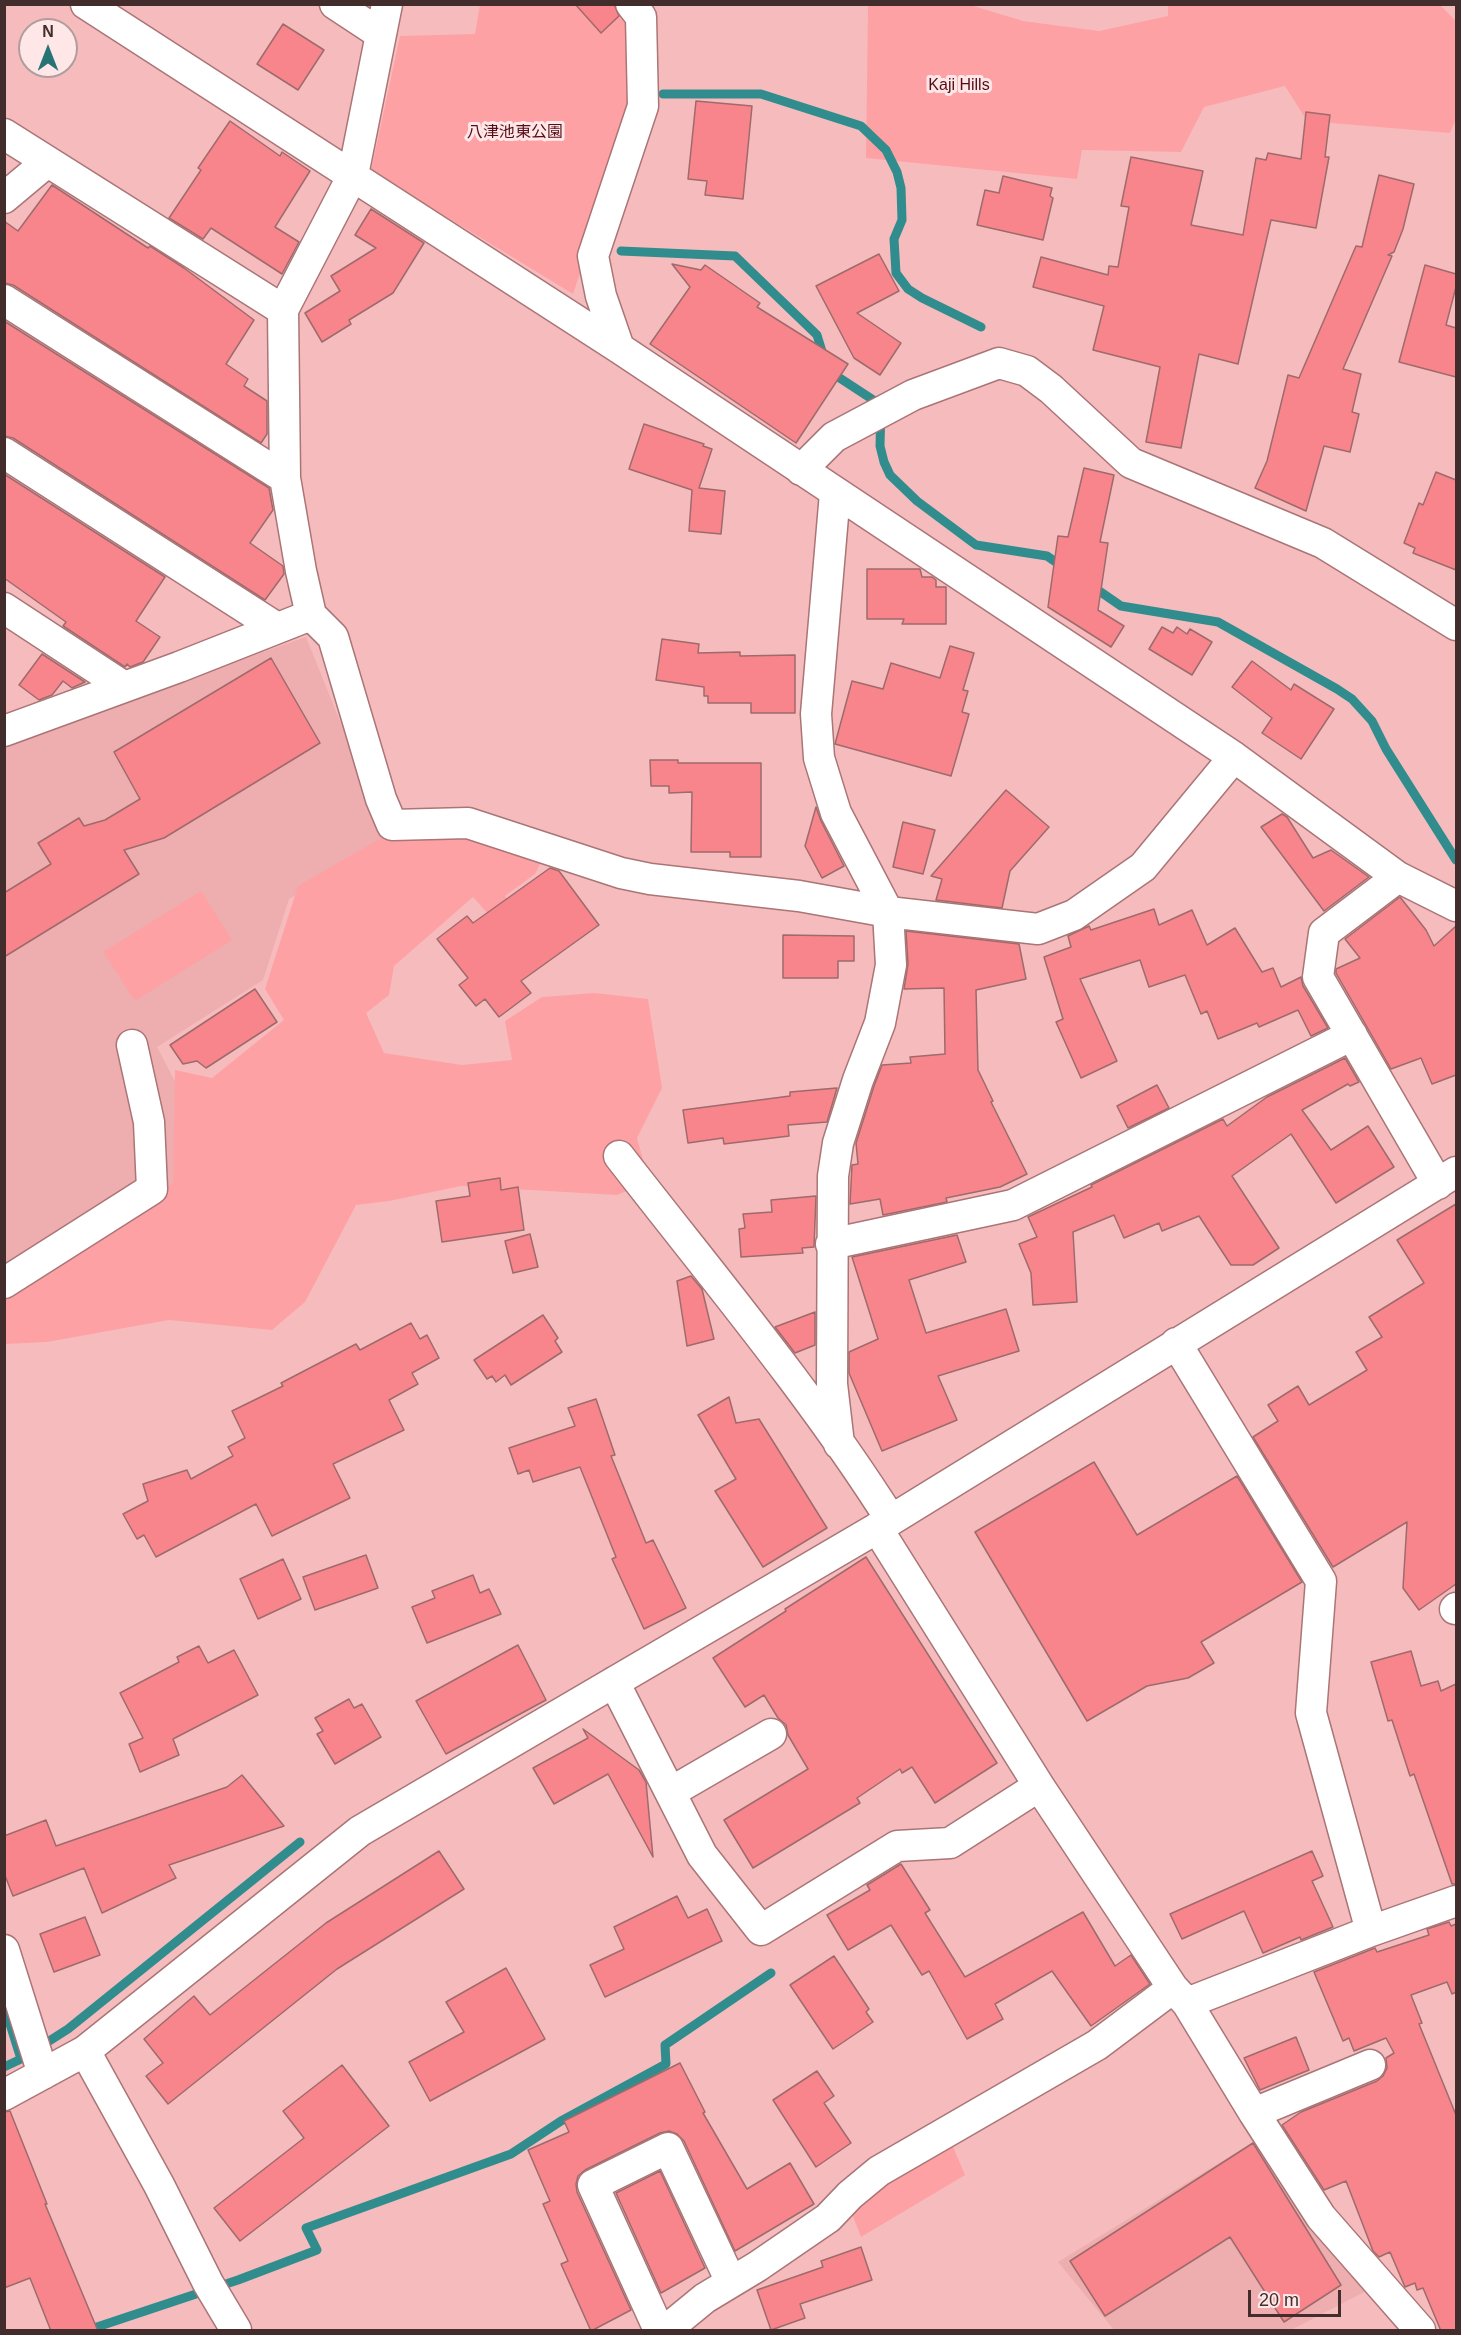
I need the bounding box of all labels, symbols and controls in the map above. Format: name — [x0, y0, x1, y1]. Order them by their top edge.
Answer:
north arrow — [18, 18, 78, 78]
text: N — [42, 23, 54, 40]
park label: Kaji Hills — [928, 76, 990, 96]
park label: 八津池東公園 — [467, 123, 563, 143]
scale bar — [1251, 2278, 1344, 2316]
text: 20 m — [1259, 2290, 1299, 2310]

